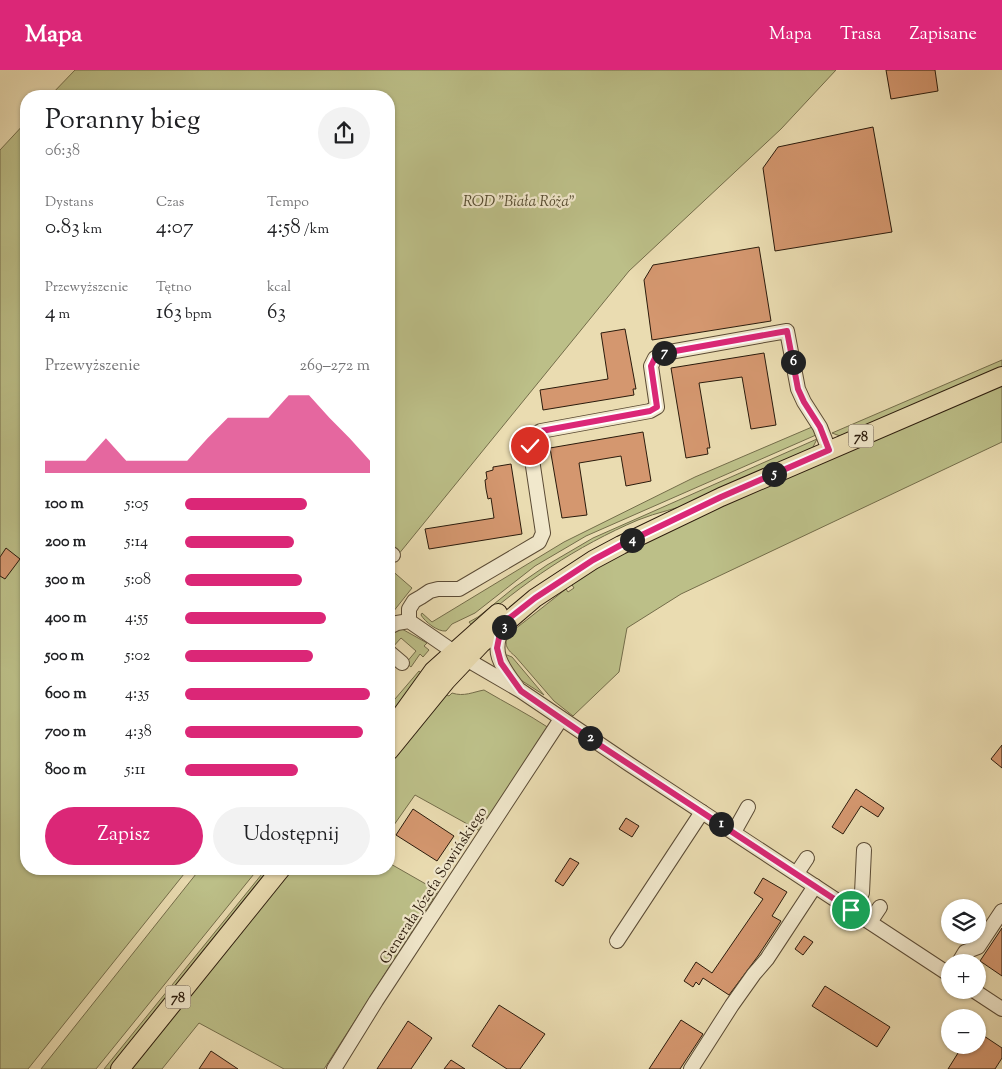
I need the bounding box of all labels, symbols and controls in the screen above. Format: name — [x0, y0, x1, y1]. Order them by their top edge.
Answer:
text: Mapa — [25, 18, 82, 52]
text: Mapa — [769, 22, 812, 48]
text: Trasa — [840, 22, 881, 48]
text: Zapisane — [909, 22, 977, 48]
text: Poranny bieg — [45, 101, 200, 141]
button: share — [318, 107, 370, 159]
text: 06:38 — [45, 140, 80, 163]
park label: ROD "Biała Róża" — [463, 192, 575, 213]
text: Dystans — [45, 193, 94, 213]
text: Czas — [156, 193, 184, 213]
text: Tempo — [267, 193, 309, 213]
text: 0.83 — [45, 213, 80, 243]
text: 4:07 — [156, 213, 193, 243]
text: 4:58 — [267, 213, 301, 243]
text: km — [80, 220, 102, 240]
text: /km — [301, 220, 329, 240]
text: Przewyższenie — [45, 278, 128, 298]
text: Tętno — [156, 278, 192, 298]
text: kcal — [267, 278, 291, 298]
text: 4 — [45, 298, 56, 328]
text: 163 — [156, 298, 182, 328]
text: 63 — [267, 298, 286, 328]
text: m — [56, 305, 70, 325]
text: bpm — [182, 305, 212, 325]
pin: 7 — [652, 340, 676, 366]
text: 7 — [661, 343, 668, 363]
pin: 6 — [780, 350, 806, 374]
text: 6 — [790, 352, 797, 372]
text: Przewyższenie — [45, 355, 140, 378]
text: 269–272 m — [299, 355, 370, 378]
road number: 78 — [848, 424, 874, 448]
pin — [509, 425, 551, 467]
icon: check — [516, 432, 544, 460]
pin: 5 — [762, 462, 786, 486]
text: 5 — [772, 464, 777, 484]
text: 100 m — [45, 493, 84, 516]
text: 5:05 — [125, 493, 148, 516]
pin: 4 — [620, 528, 644, 552]
text: 4 — [629, 530, 636, 550]
text: 200 m — [45, 531, 86, 554]
text: 5:14 — [125, 531, 148, 554]
text: 300 m — [45, 569, 85, 592]
text: 5:08 — [125, 569, 151, 592]
text: 400 m — [45, 607, 87, 630]
text: 4:55 — [125, 607, 148, 630]
pin: 3 — [492, 614, 516, 640]
text: 3 — [502, 617, 507, 637]
text: 500 m — [45, 645, 84, 668]
text: 5:02 — [125, 645, 150, 668]
text: 600 m — [45, 683, 87, 706]
text: 4:35 — [125, 683, 149, 706]
text: 700 m — [45, 721, 86, 744]
text: 4:38 — [125, 721, 152, 744]
pin: 2 — [578, 726, 602, 750]
text: 2 — [587, 728, 594, 748]
text: 800 m — [45, 759, 87, 782]
text: 5:11 — [125, 759, 146, 782]
street label: Generała Józefa Sowińskiego — [375, 803, 493, 969]
button: Zapisz — [45, 807, 203, 865]
button: Udostępnij — [213, 807, 370, 865]
pin: 1 — [708, 812, 734, 836]
text: 1 — [719, 814, 724, 834]
pin — [830, 889, 872, 931]
icon: arrive — [837, 896, 865, 924]
map controls — [941, 899, 986, 1054]
button: layers — [941, 899, 986, 944]
button: + — [941, 954, 986, 999]
road number: 78 — [166, 986, 190, 1009]
button: − — [941, 1009, 986, 1054]

